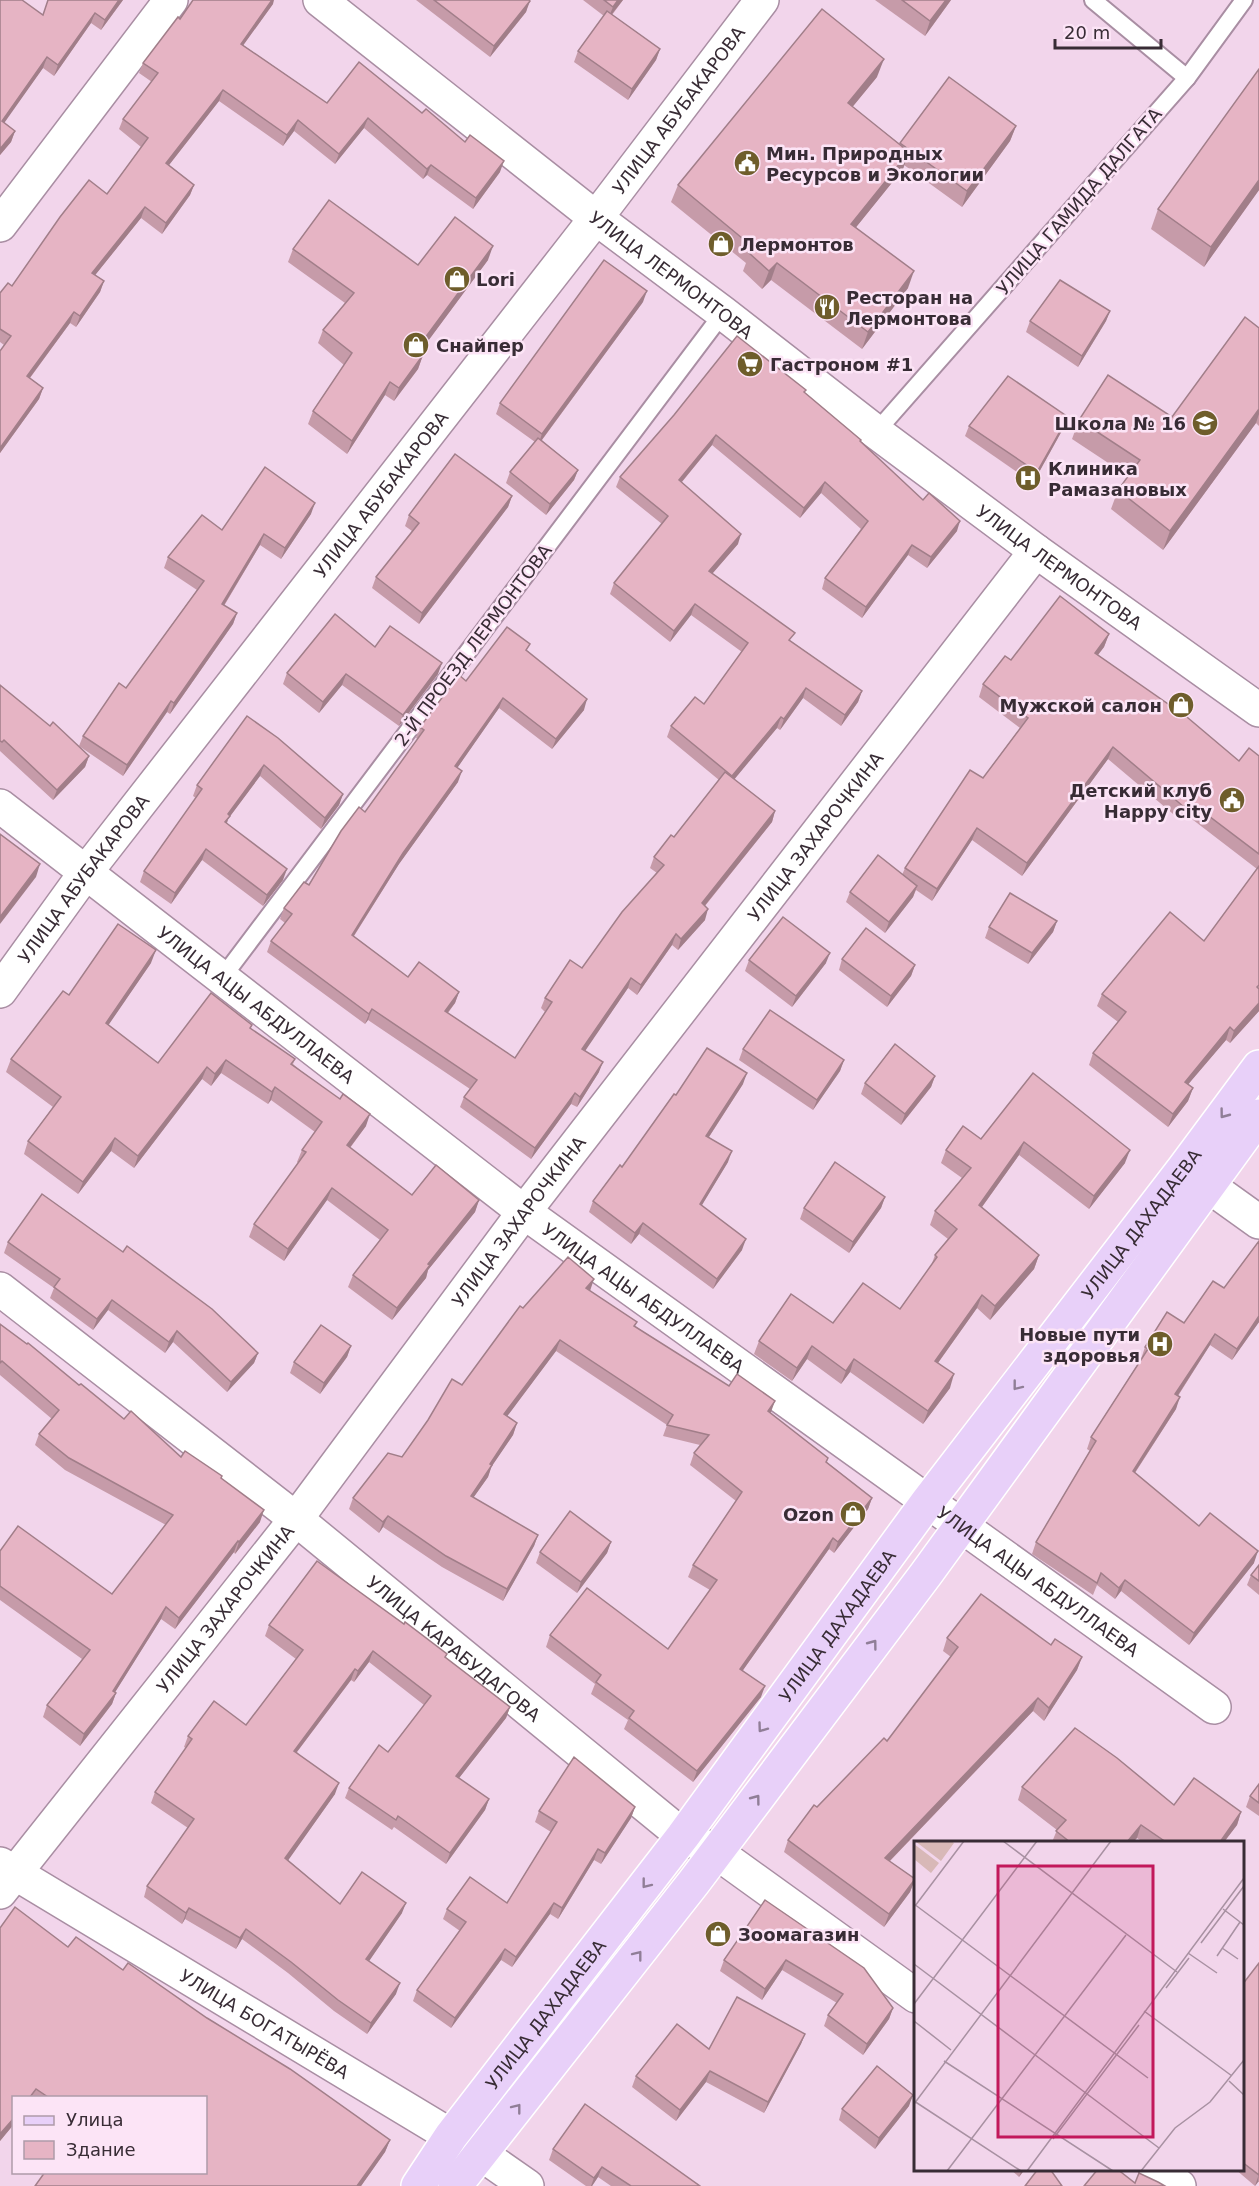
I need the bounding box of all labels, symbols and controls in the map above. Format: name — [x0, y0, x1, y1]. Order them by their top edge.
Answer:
scale bar — [1055, 12, 1162, 50]
street label: УЛИЦА АБУБАКАРОВА — [608, 21, 749, 198]
text: 20 m — [1064, 22, 1110, 43]
street label: УЛИЦА ГАМИДА ДАЛГАТА — [992, 103, 1166, 299]
place label: Мин. Природных Ресурсов и Экологии — [766, 143, 984, 185]
public building icon: Мин. Природных Ресурсов и Экологии — [732, 148, 762, 178]
street label: УЛИЦА ЛЕРМОНТОВА — [586, 206, 758, 343]
shop icon: Лермонтов — [706, 229, 736, 259]
place label: Лермонтов — [740, 234, 854, 255]
shop icon: Lori — [442, 264, 472, 294]
place label: Lori — [476, 269, 515, 290]
place label: Ресторан на Лермонтова — [846, 287, 973, 329]
restaurant icon: Ресторан на Лермонтова — [812, 292, 842, 322]
shop icon: Снайпер — [401, 330, 431, 360]
place label: Снайпер — [436, 335, 524, 356]
supermarket icon: Гастроном #1 — [735, 349, 765, 379]
place label: Гастроном #1 — [770, 354, 913, 375]
street label: УЛИЦА АБУБАКАРОВА — [309, 406, 452, 581]
school or university icon: Школа № 16 — [1190, 408, 1220, 438]
place label: Школа № 16 — [1055, 413, 1186, 434]
place label: Клиника Рамазановых — [1048, 458, 1187, 500]
hospital icon: Клиника Рамазановых — [1013, 463, 1043, 493]
street label: УЛИЦА ЛЕРМОНТОВА — [973, 500, 1147, 634]
street label: 2-Й ПРОЕЗД ЛЕРМОНТОВА — [390, 539, 556, 750]
shop icon: Мужской салон — [1166, 690, 1196, 720]
place label: Мужской салон — [1000, 695, 1162, 716]
street label: УЛИЦА ЗАХАРОЧКИНА — [743, 747, 888, 925]
place label: Детский клуб Happy city — [1069, 780, 1212, 822]
public building icon: Детский клуб Happy city — [1217, 785, 1247, 815]
street label: УЛИЦА АБУБАКАРОВА — [13, 789, 154, 967]
street label: УЛИЦА АЦЫ АБДУЛЛАЕВА — [154, 922, 359, 1088]
one-way arrow — [1220, 1108, 1231, 1119]
street label: УЛИЦА ЗАХАРОЧКИНА — [447, 1131, 590, 1310]
street label: УЛИЦА ДАХАДАЕВА — [1077, 1144, 1206, 1303]
street label: УЛИЦА АЦЫ АБДУЛЛАЕВА — [539, 1218, 749, 1378]
place label: Новые пути здоровья — [1019, 1324, 1140, 1366]
hospital icon: Новые пути здоровья — [1145, 1329, 1175, 1359]
one-way arrow — [1013, 1379, 1024, 1390]
shop icon: Ozon — [838, 1499, 868, 1529]
street label: УЛИЦА АЦЫ АБДУЛЛАЕВА — [934, 1502, 1144, 1661]
place label: Ozon — [783, 1504, 834, 1525]
street label: УЛИЦА ЗАХАРОЧКИНА — [152, 1520, 298, 1696]
street label: УЛИЦА ДАХАДАЕВА — [774, 1545, 900, 1706]
street label: УЛИЦА КАРАБУДАГОВА — [363, 1571, 545, 1726]
one-way arrow — [866, 1640, 877, 1651]
one-way arrow — [758, 1721, 769, 1732]
one-way arrow — [748, 1795, 759, 1806]
inset map — [914, 1841, 1244, 2171]
one-way arrow — [642, 1878, 653, 1889]
shop icon: Зоомагазин — [703, 1919, 733, 1949]
place label: Зоомагазин — [738, 1924, 859, 1945]
street label: УЛИЦА ДАХАДАЕВА — [481, 1935, 610, 2093]
one-way arrow — [630, 1950, 641, 1961]
street label: УЛИЦА БОГАТЫРЁВА — [176, 1965, 354, 2083]
legend — [12, 2096, 207, 2174]
one-way arrow — [510, 2104, 521, 2115]
text: Улица — [66, 2109, 123, 2130]
text: Здание — [66, 2139, 136, 2160]

